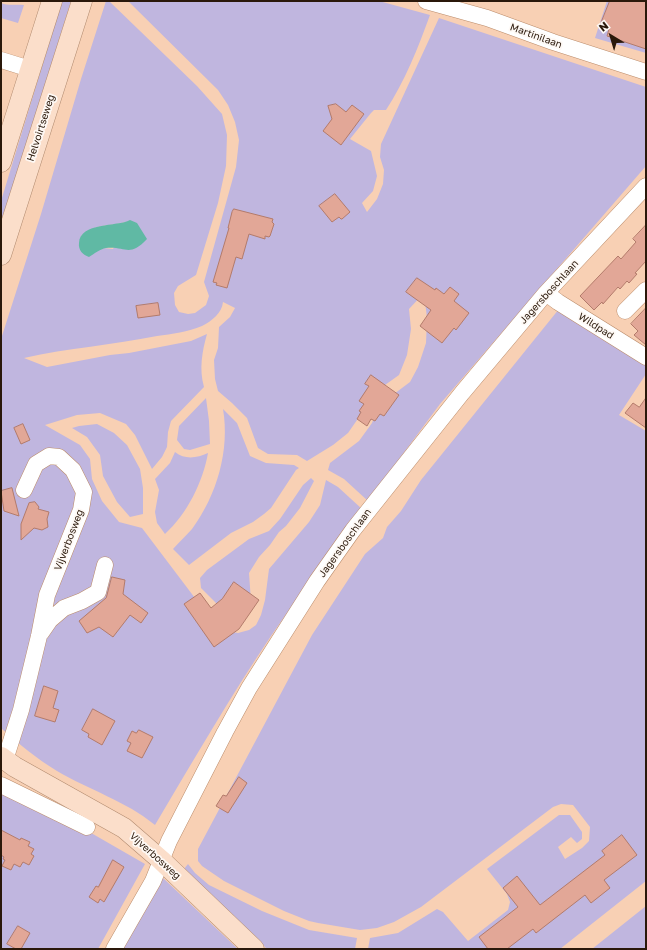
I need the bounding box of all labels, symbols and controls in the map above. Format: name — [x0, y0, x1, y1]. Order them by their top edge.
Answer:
north arrow — [591, 16, 631, 56]
text: N — [596, 18, 611, 34]
street label: Martinilaan — [508, 21, 564, 51]
street label: Helvoirtseweg — [25, 93, 57, 163]
street label: Jagersboschlaan — [517, 257, 581, 327]
street label: Wildpad — [576, 310, 616, 342]
street label: Jagersboschlaan — [316, 506, 374, 580]
street label: Vijverbosweg — [52, 508, 86, 572]
street label: Vijverbosweg — [127, 830, 183, 882]

